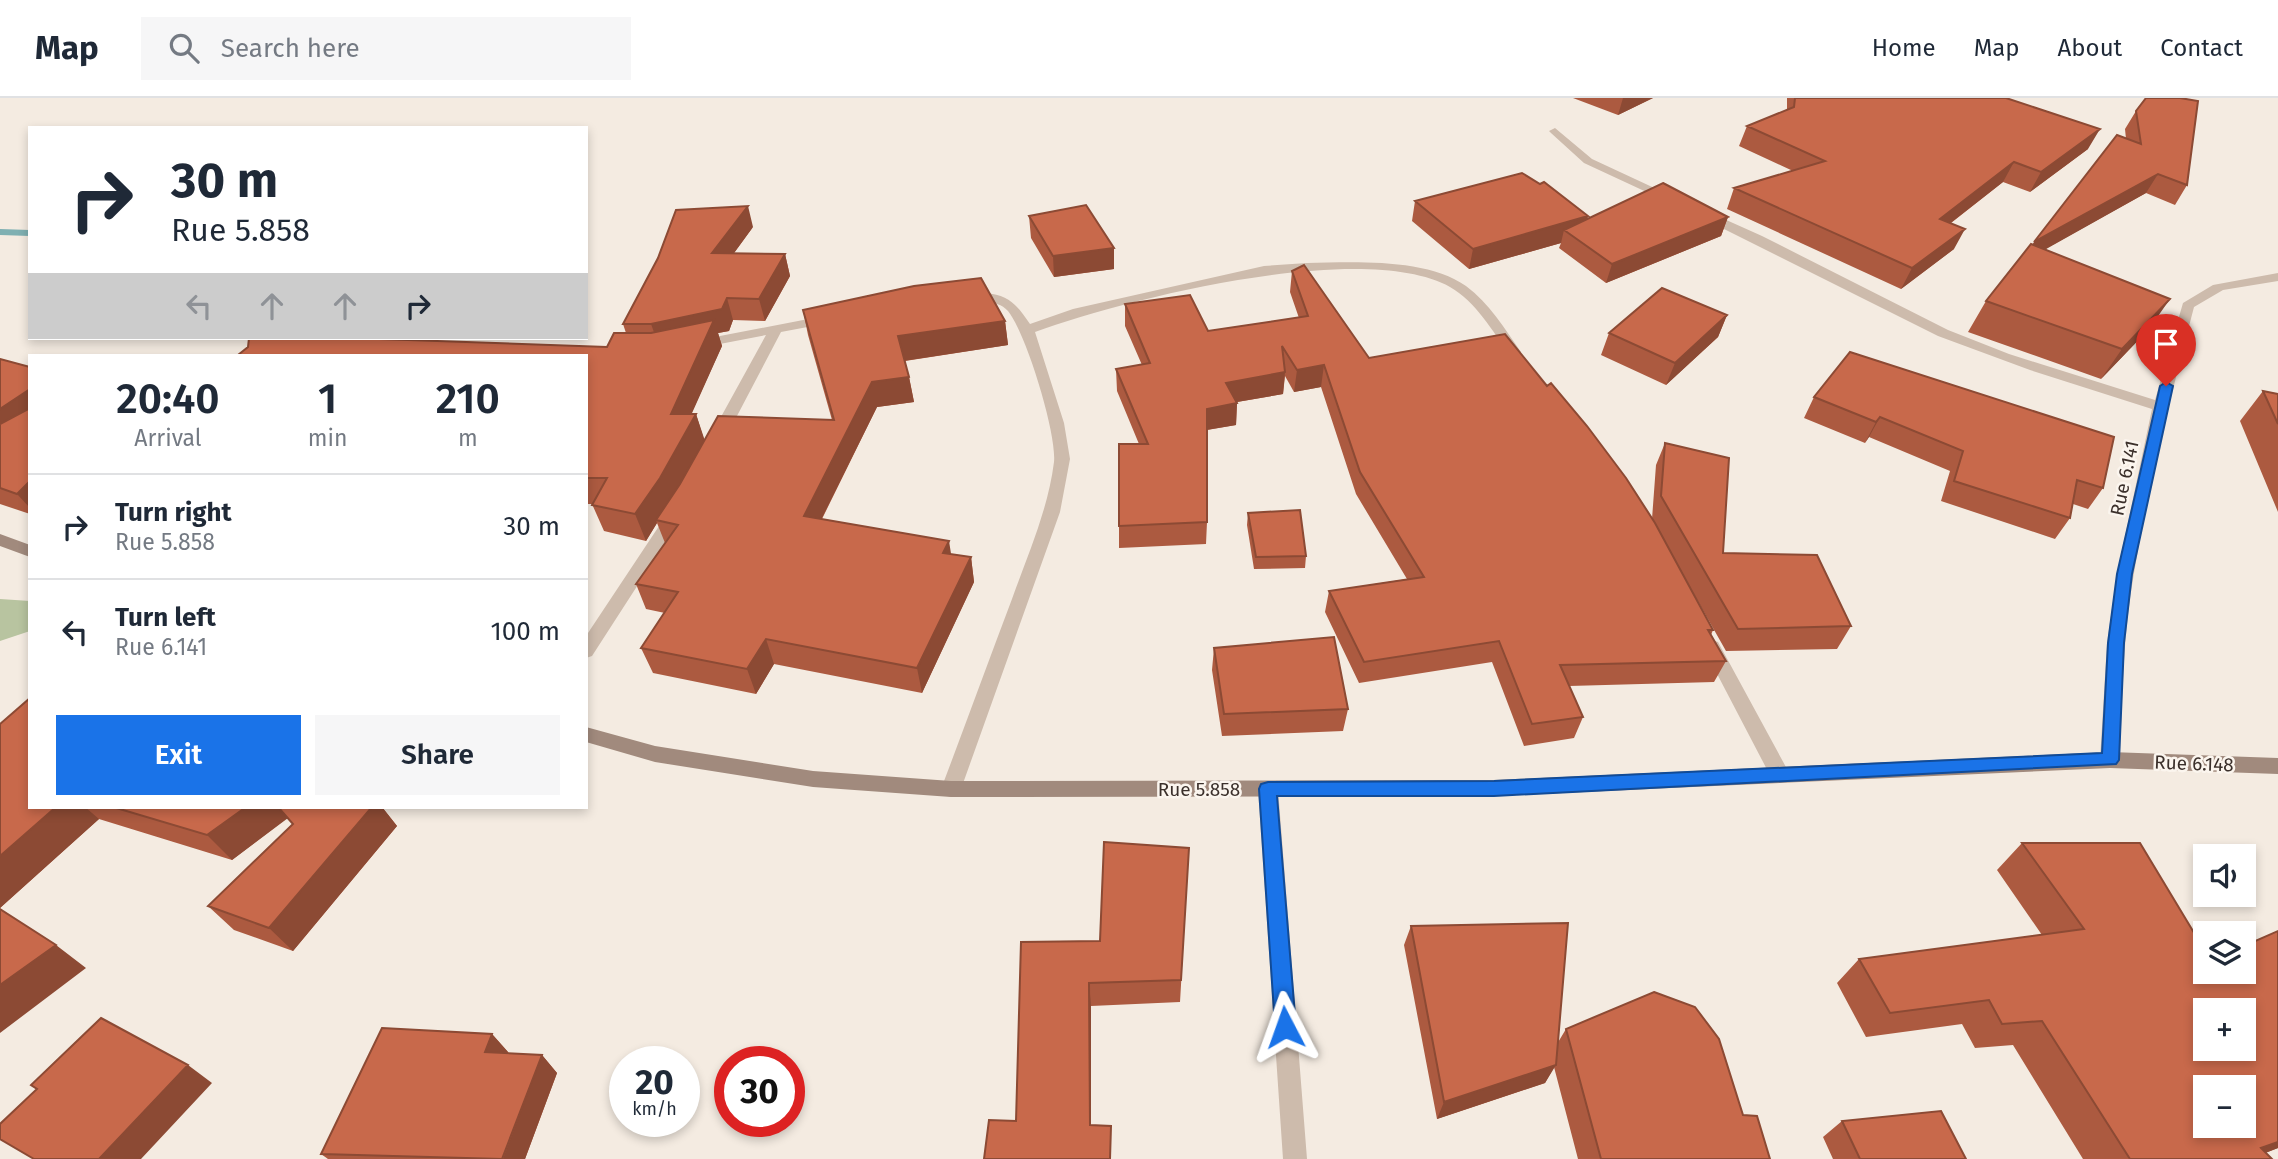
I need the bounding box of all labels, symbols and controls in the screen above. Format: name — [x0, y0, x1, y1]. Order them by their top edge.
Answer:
search box — [141, 17, 631, 80]
text: Map — [35, 28, 99, 68]
icon: search — [165, 29, 203, 67]
text: Search here — [221, 33, 360, 64]
text: Home — [1872, 34, 1936, 62]
text: Map — [1974, 34, 2020, 62]
text: About — [2058, 34, 2122, 62]
text: Contact — [2160, 34, 2243, 62]
text: 30 m — [171, 151, 278, 210]
icon: right — [56, 154, 147, 245]
text: Rue 5.858 — [171, 211, 310, 249]
icon: left — [180, 287, 218, 325]
icon: ahead — [253, 287, 291, 325]
icon: ahead — [326, 287, 364, 325]
icon: right — [399, 287, 437, 325]
pin — [2136, 314, 2196, 386]
icon: arrive — [2147, 325, 2185, 363]
text: 20:40 — [116, 374, 220, 424]
text: 1 — [318, 374, 337, 424]
text: 210 — [436, 374, 500, 424]
text: Arrival — [134, 424, 202, 452]
text: min — [308, 424, 348, 452]
text: m — [458, 424, 478, 452]
street label: Rue 6.141 — [2105, 438, 2144, 518]
text: Turn right — [115, 497, 232, 528]
icon: right — [56, 508, 94, 546]
text: 30 m — [503, 511, 560, 542]
text: Rue 5.858 — [115, 528, 215, 556]
text: Turn left — [115, 602, 216, 633]
icon: left — [56, 613, 94, 651]
text: 100 m — [491, 616, 560, 647]
text: Rue 6.141 — [115, 633, 207, 661]
button: Exit — [56, 715, 301, 795]
button: Share — [315, 715, 560, 795]
street label: Rue 6.148 — [2154, 751, 2234, 776]
street label: Rue 5.858 — [1158, 778, 1240, 801]
map controls — [2193, 844, 2256, 1138]
button: sound — [2193, 844, 2256, 907]
button: layers — [2193, 921, 2256, 984]
position arrow — [1248, 990, 1322, 1064]
button: + — [2193, 998, 2256, 1061]
speed limit sign: 30 — [714, 1046, 805, 1137]
text: 20 — [635, 1061, 674, 1103]
button: − — [2193, 1075, 2256, 1138]
text: km/h — [632, 1098, 677, 1120]

